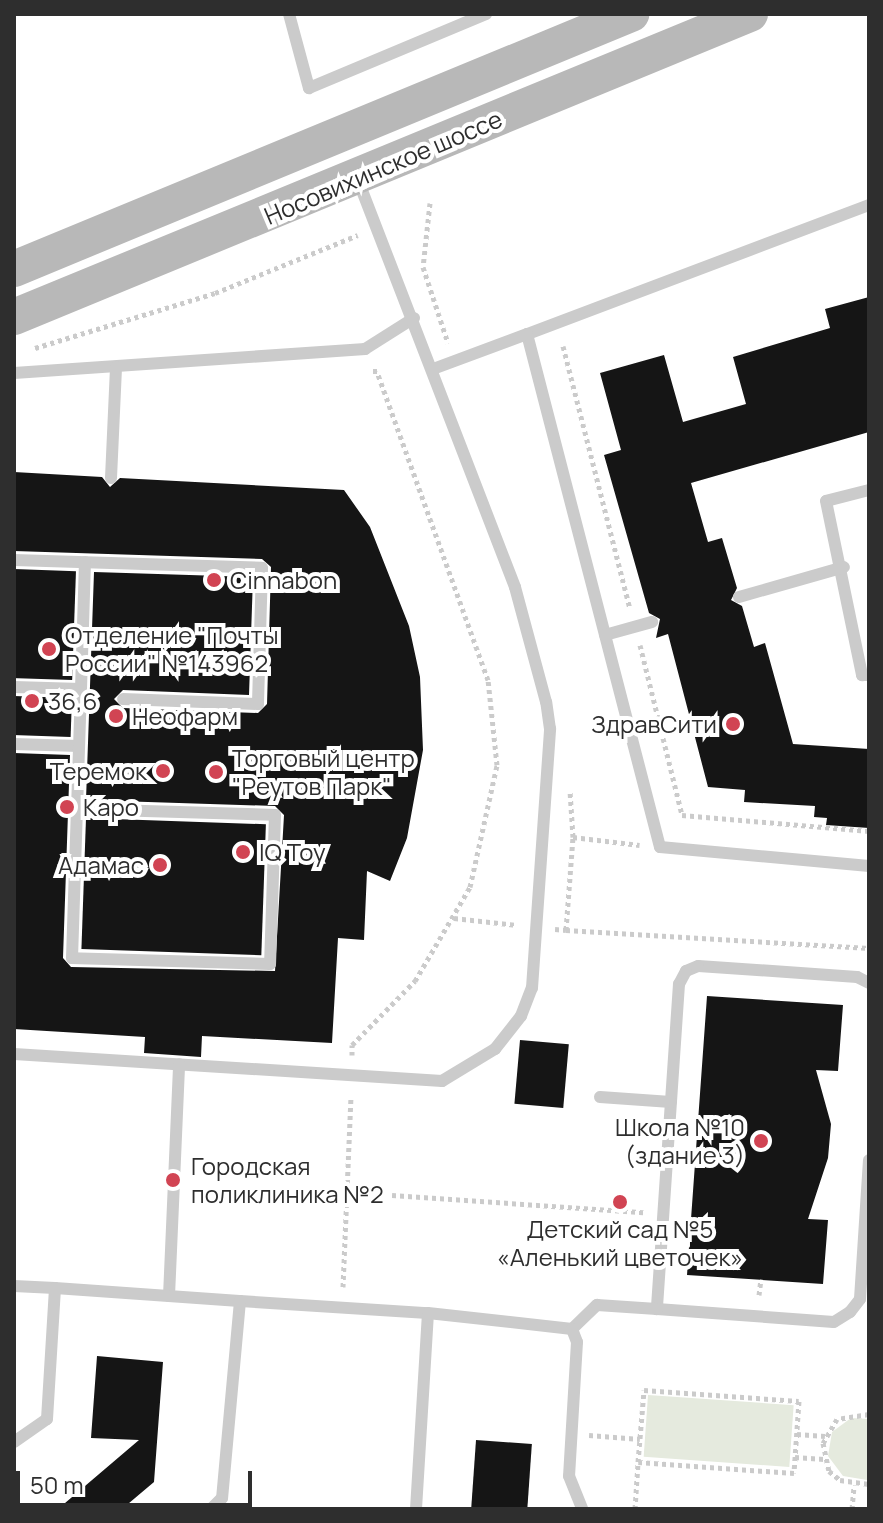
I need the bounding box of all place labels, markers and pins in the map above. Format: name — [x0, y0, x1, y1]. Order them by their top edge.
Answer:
place label: Cinnabon — [230, 566, 337, 594]
marker: Cinnabon — [205, 571, 223, 589]
place label: Отделение "Почты России" №143962 — [65, 621, 279, 677]
marker: Отделение "Почты России" №143962 — [40, 640, 58, 658]
place label: 36,6 — [48, 687, 97, 715]
marker: 36,6 — [23, 692, 41, 710]
place label: Неофарм — [132, 702, 238, 730]
marker: Неофарм — [107, 707, 125, 725]
place label: ЗдравСити — [591, 710, 717, 738]
marker: ЗдравСити — [724, 715, 742, 733]
place label: Торговый центр "Реутов Парк" — [232, 744, 415, 800]
place label: Теремок — [50, 757, 147, 785]
marker: Теремок — [154, 762, 172, 780]
marker: Торговый центр "Реутов Парк" — [207, 763, 225, 781]
place label: Каро — [83, 793, 139, 821]
marker: Каро — [58, 798, 76, 816]
place label: IQ Toy — [259, 838, 326, 866]
marker: IQ Toy — [234, 843, 252, 861]
place label: Адамас — [58, 851, 144, 879]
marker: Адамас — [151, 856, 169, 874]
place label: Школа №10 (здание 3) — [615, 1113, 745, 1169]
marker: Школа №10 (здание 3) — [752, 1132, 770, 1150]
place label: Городская поликлиника №2 — [191, 1152, 384, 1208]
marker: Городская поликлиника №2 — [162, 1169, 184, 1191]
marker: Детский сад №5 «Аленький цветочек» — [611, 1193, 629, 1211]
place label: Детский сад №5 «Аленький цветочек» — [497, 1215, 743, 1271]

